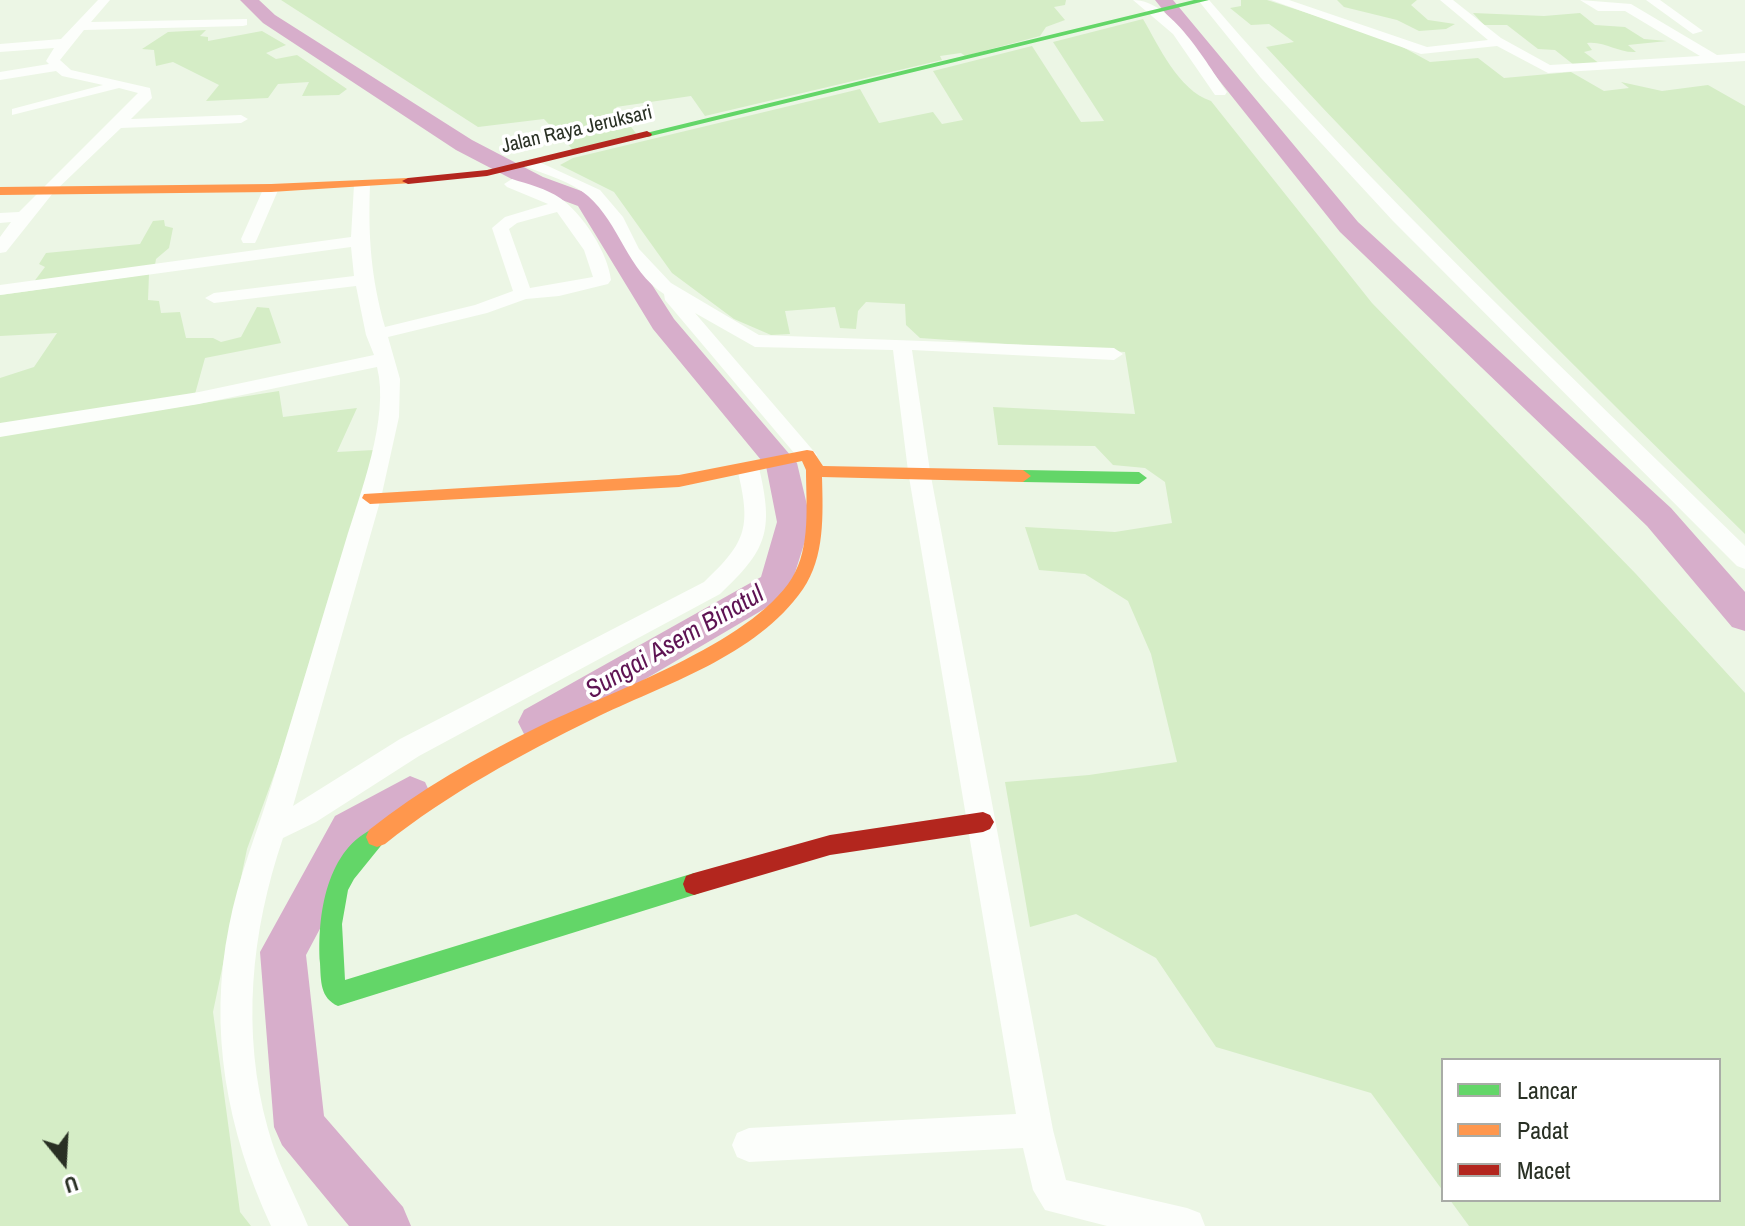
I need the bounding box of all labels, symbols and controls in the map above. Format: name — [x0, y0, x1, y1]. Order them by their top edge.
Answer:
street label: Jalan Raya Jeruksari — [499, 101, 655, 159]
water label: Sungai Asem Binatul — [580, 579, 770, 707]
legend — [1441, 1058, 1721, 1202]
text: Lancar — [1517, 1074, 1577, 1106]
text: Padat — [1517, 1114, 1568, 1146]
north arrow — [24, 1122, 104, 1202]
text: Macet — [1517, 1154, 1571, 1186]
text: U — [61, 1169, 82, 1201]

